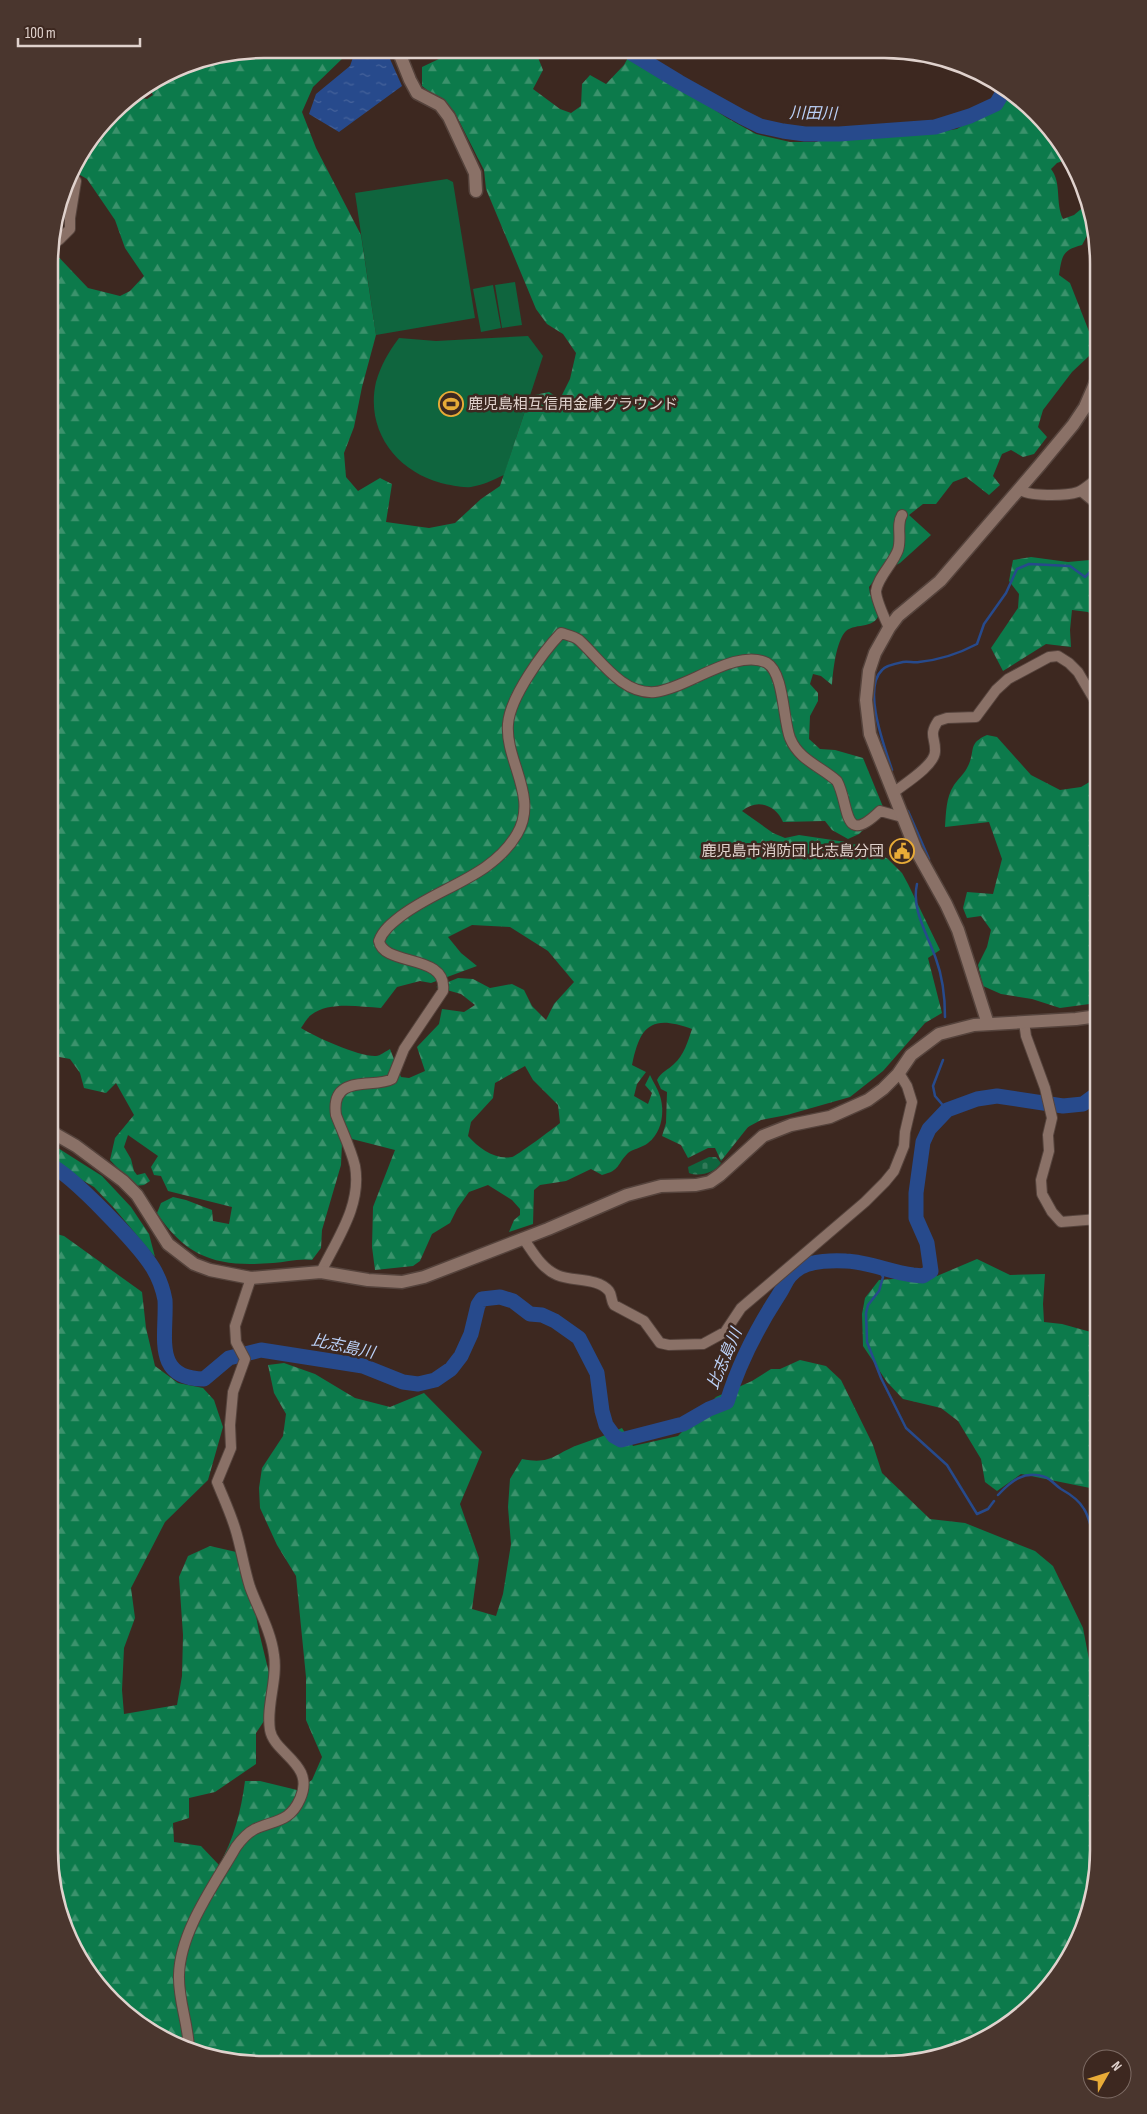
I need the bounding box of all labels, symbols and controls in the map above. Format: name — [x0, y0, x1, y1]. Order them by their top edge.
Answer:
scale bar — [18, 15, 140, 47]
text: 100 m — [25, 24, 56, 43]
water label: 川田川 — [789, 104, 839, 124]
sports icon: 鹿児島相互信用金庫グラウンド — [438, 391, 464, 417]
place label: 鹿児島相互信用金庫グラウンド — [468, 395, 678, 414]
public building icon: 鹿児島市消防団 比志島分団 — [889, 838, 915, 864]
place label: 鹿児島市消防団 比志島分団 — [702, 842, 884, 861]
water label: 比志島川 — [704, 1324, 747, 1392]
water label: 比志島川 — [310, 1331, 378, 1363]
north arrow — [1082, 2049, 1132, 2099]
text: N — [1108, 2058, 1126, 2074]

